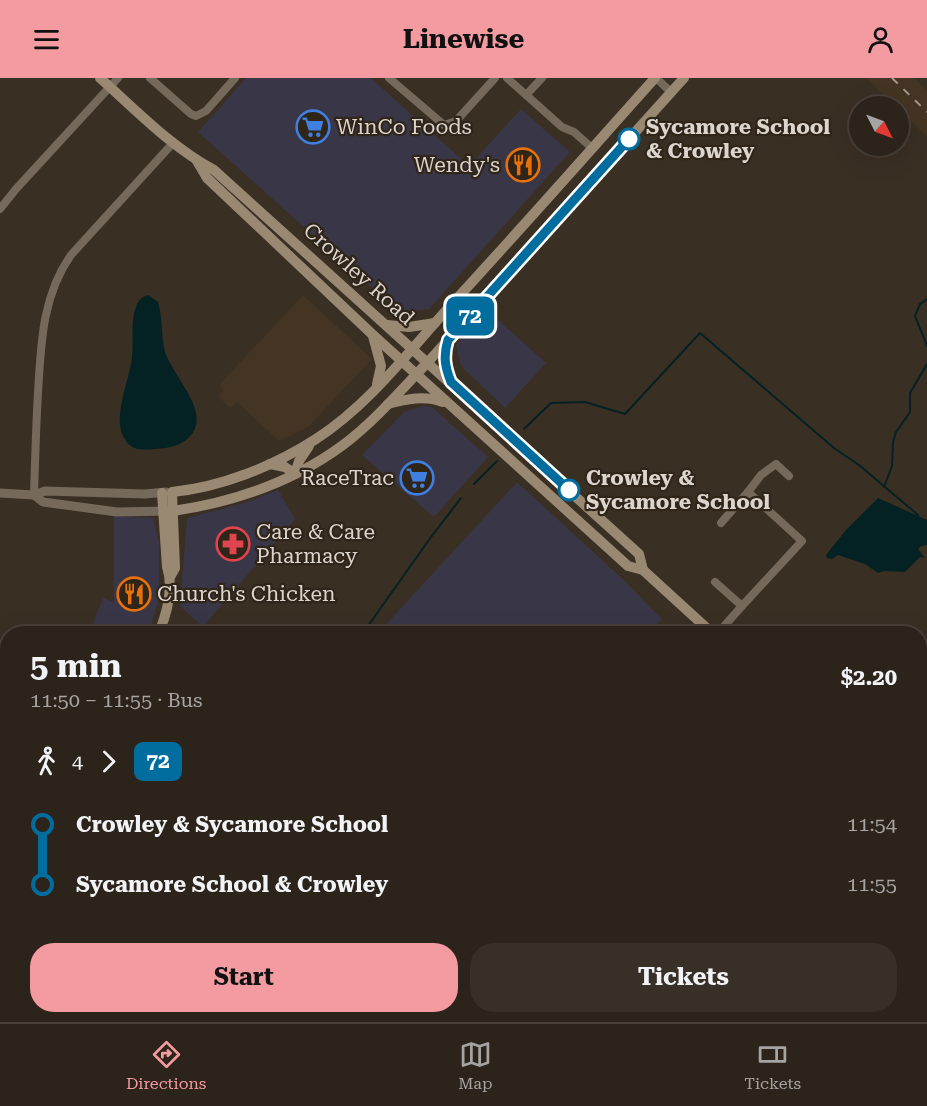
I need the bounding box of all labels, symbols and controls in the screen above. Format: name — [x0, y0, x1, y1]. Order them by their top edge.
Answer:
icon: menu — [30, 23, 63, 56]
text: Linewise — [403, 23, 524, 55]
icon: person — [864, 23, 897, 56]
north arrow — [849, 96, 909, 156]
map controls — [849, 96, 909, 156]
supermarket icon: WinCo Foods — [295, 109, 331, 145]
place label: WinCo Foods — [336, 115, 472, 139]
place label: Sycamore School & Crowley — [646, 115, 830, 163]
marker: Sycamore School & Crowley — [618, 128, 640, 150]
restaurant icon: Wendy's — [505, 147, 541, 183]
place label: Wendy's — [414, 153, 500, 177]
street label: Crowley Road — [299, 218, 420, 330]
line badge: 72 — [443, 296, 497, 336]
text: 72 — [458, 304, 482, 328]
supermarket icon: RaceTrac — [399, 460, 435, 496]
place label: RaceTrac — [301, 466, 394, 490]
place label: Crowley & Sycamore School — [586, 466, 770, 514]
marker: Crowley & Sycamore School — [558, 479, 580, 501]
place label: Care & Care Pharmacy — [256, 520, 375, 568]
pharmacy icon: Care & Care Pharmacy — [215, 526, 251, 562]
restaurant icon: Church's Chicken — [116, 576, 152, 612]
place label: Church's Chicken — [157, 582, 336, 606]
text: 5 min — [30, 646, 122, 685]
text: $2.20 — [841, 665, 897, 690]
text: 11:50 – 11:55 · Bus — [30, 688, 202, 712]
icon: walk — [30, 745, 63, 778]
icon: forward — [92, 745, 125, 778]
text: 4 — [72, 749, 83, 773]
text: 72 — [146, 749, 170, 773]
text: Crowley & Sycamore School — [76, 812, 388, 837]
text: 11:54 — [847, 812, 897, 836]
text: Sycamore School & Crowley — [76, 872, 388, 897]
text: 11:55 — [847, 872, 897, 896]
button: Start — [30, 943, 458, 1012]
button: Tickets — [470, 943, 897, 1012]
tab: Directions — [126, 1038, 206, 1093]
tab: Map — [458, 1038, 492, 1093]
tab: Tickets — [744, 1038, 801, 1093]

